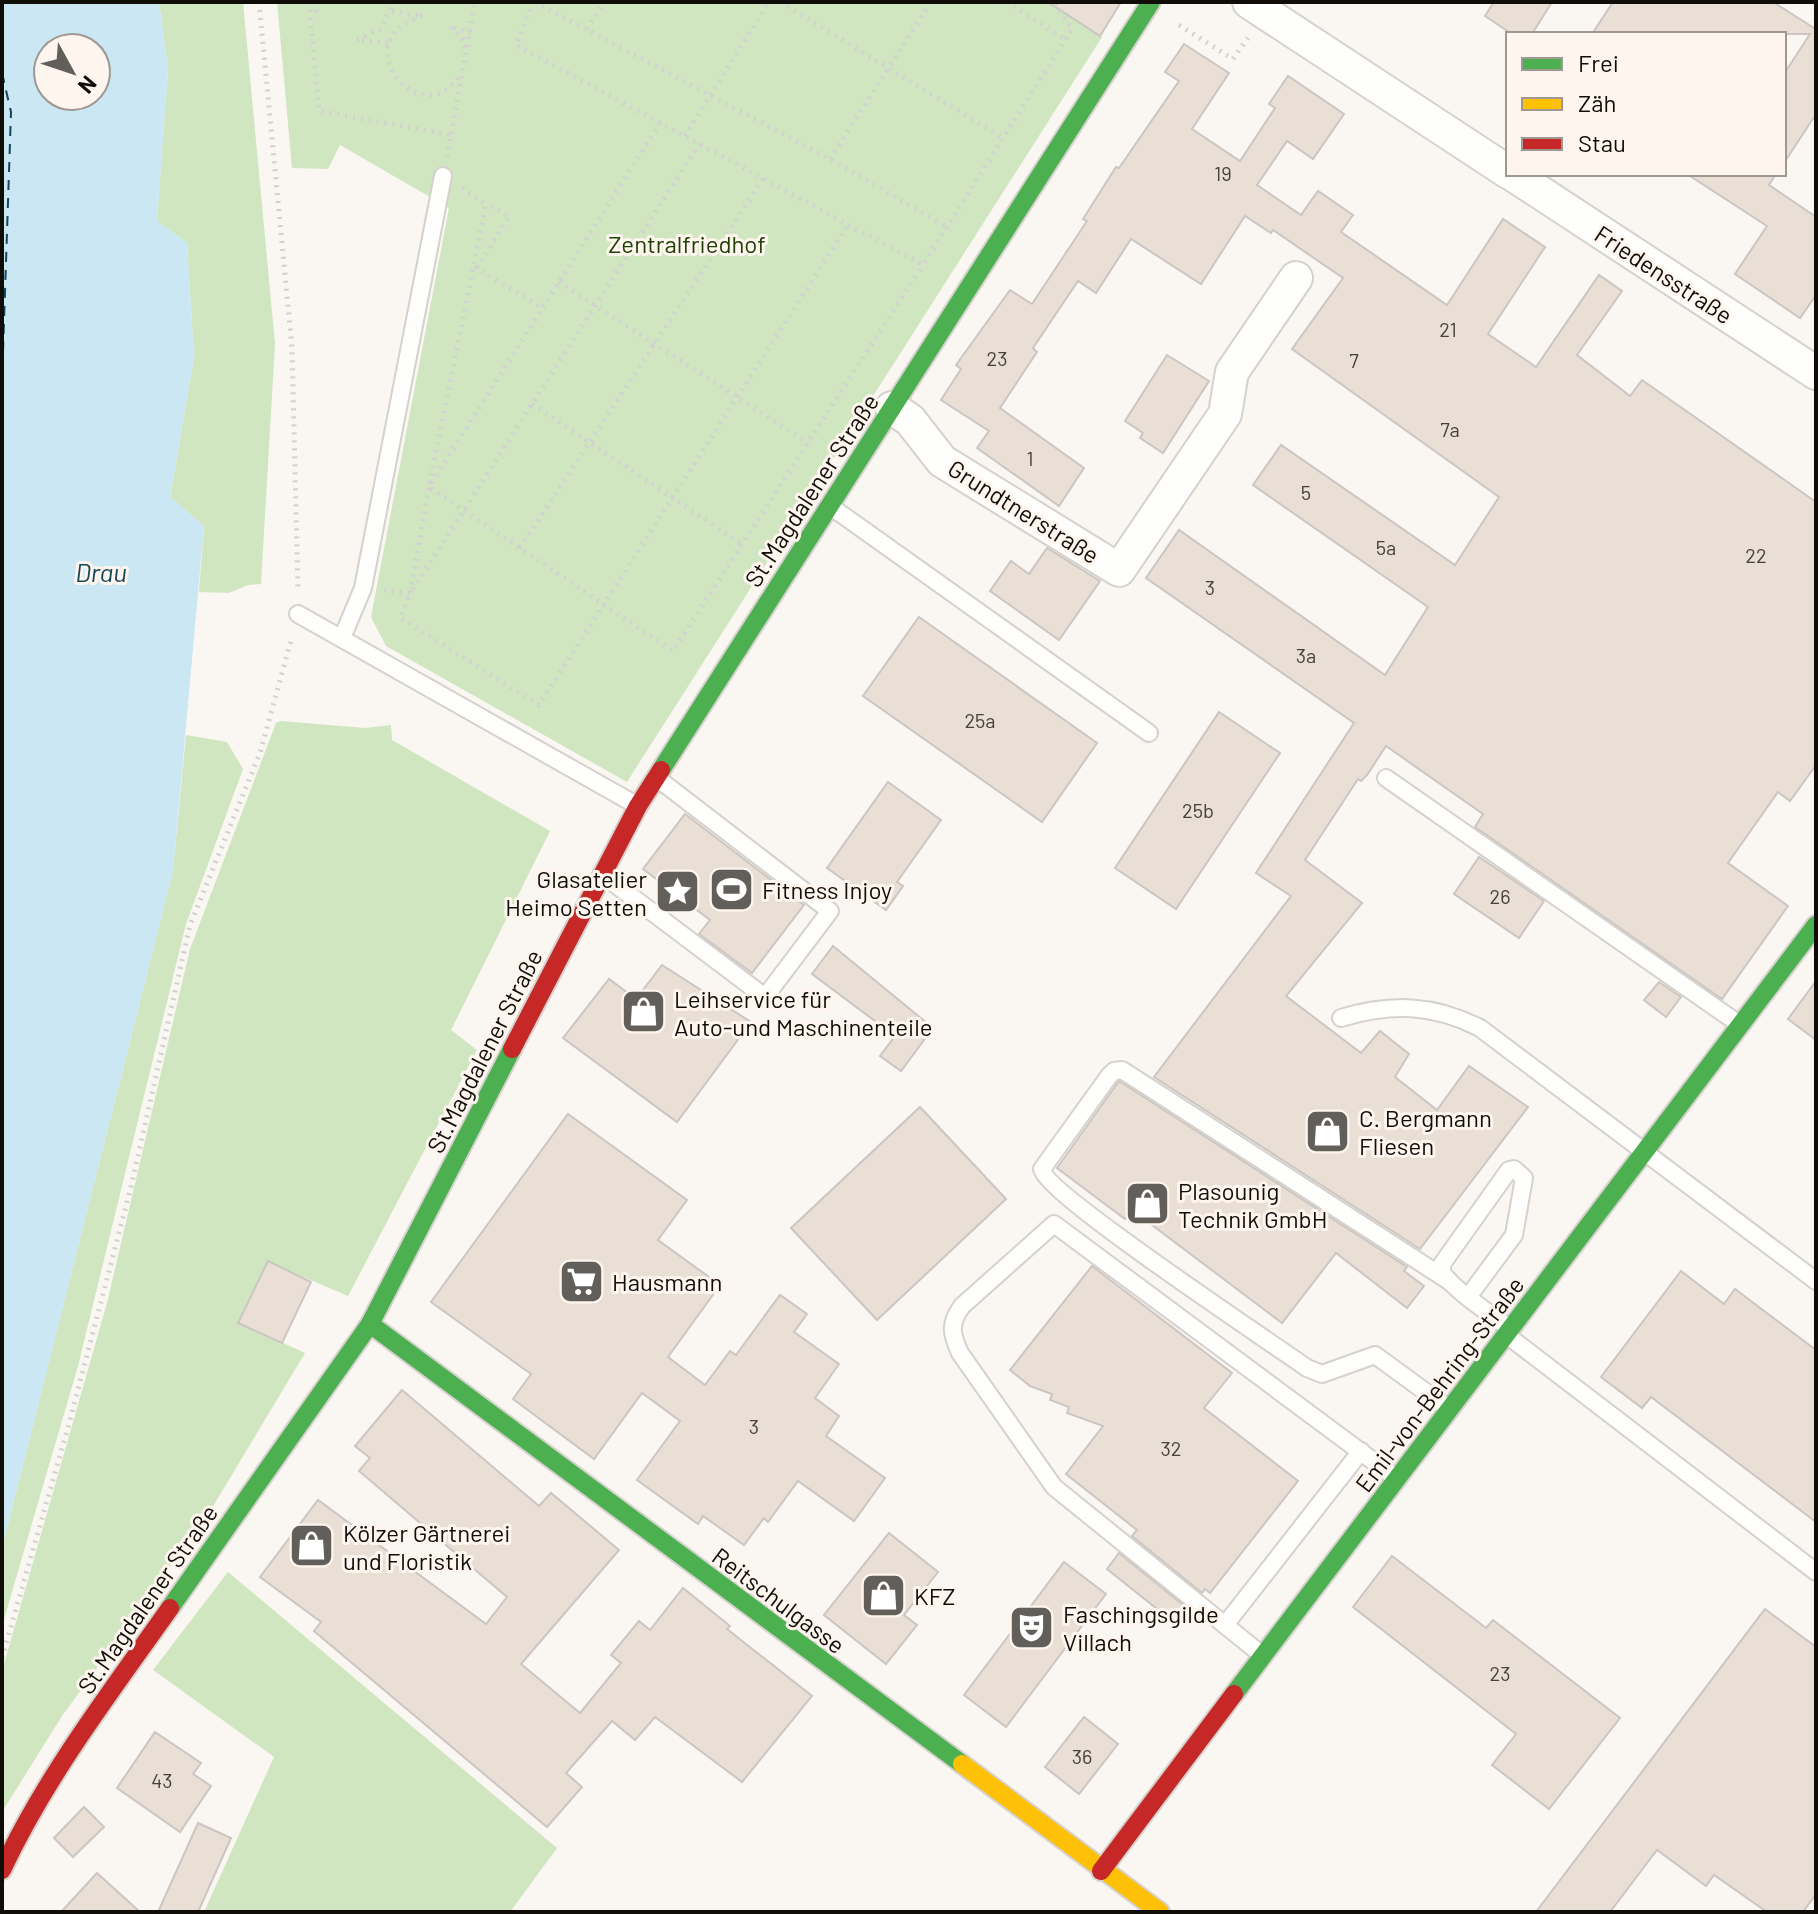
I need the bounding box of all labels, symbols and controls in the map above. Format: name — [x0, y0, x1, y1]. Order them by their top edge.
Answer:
north arrow — [32, 32, 112, 112]
legend — [1506, 32, 1786, 176]
text: Frei — [1578, 48, 1619, 77]
text: N — [73, 72, 103, 99]
text: Zäh — [1578, 88, 1616, 117]
text: Stau — [1578, 128, 1626, 157]
house number: 19 — [1214, 161, 1232, 185]
street label: Friedensstraße — [1590, 219, 1738, 329]
park label: Zentralfriedhof — [608, 229, 766, 258]
house number: 21 — [1439, 317, 1457, 341]
house number: 23 — [987, 346, 1007, 370]
house number: 7 — [1349, 348, 1359, 372]
street label: St.Magdalener Straße — [738, 388, 884, 592]
house number: 7a — [1440, 417, 1460, 441]
house number: 1 — [1027, 446, 1034, 470]
street label: Grundtnerstraße — [943, 453, 1105, 569]
house number: 5 — [1301, 480, 1311, 504]
house number: 5a — [1376, 535, 1396, 559]
house number: 22 — [1745, 543, 1767, 567]
water label: Drau — [75, 556, 127, 587]
house number: 3 — [1205, 575, 1215, 599]
house number: 3a — [1296, 643, 1316, 667]
house number: 25a — [964, 708, 996, 732]
house number: 25b — [1182, 798, 1214, 822]
place label: Glasatelier Heimo Setten — [505, 864, 647, 921]
sports icon: Fitness Injoy — [707, 865, 755, 913]
place icon: Glasatelier Heimo Setten — [654, 868, 702, 916]
place label: Fitness Injoy — [762, 875, 892, 904]
house number: 26 — [1489, 884, 1511, 908]
street label: St.Magdalener Straße — [420, 944, 548, 1158]
place label: Leihservice für Auto-und Maschinenteile — [674, 984, 932, 1041]
shop icon: Leihservice für Auto-und Maschinenteile — [619, 988, 667, 1036]
place label: C. Bergmann Fliesen — [1359, 1103, 1492, 1160]
shop icon: C. Bergmann Fliesen — [1304, 1107, 1352, 1155]
place label: Plasounig Technik GmbH — [1178, 1176, 1327, 1233]
shop icon: Plasounig Technik GmbH — [1123, 1180, 1171, 1228]
supermarket icon: Hausmann — [557, 1257, 605, 1305]
place label: Hausmann — [612, 1267, 722, 1296]
street label: Emil-von-Behring-Straße — [1349, 1271, 1529, 1497]
house number: 3 — [749, 1414, 759, 1438]
house number: 32 — [1160, 1436, 1182, 1460]
street label: St.Magdalener Straße — [71, 1499, 223, 1699]
place label: Kölzer Gärtnerei und Floristik — [343, 1518, 510, 1575]
shop icon: Kölzer Gärtnerei und Floristik — [288, 1522, 336, 1570]
street label: Reitschulgasse — [707, 1541, 851, 1659]
shop icon: KFZ — [859, 1571, 907, 1619]
place label: KFZ — [914, 1581, 955, 1610]
place label: Faschingsgilde Villach — [1063, 1599, 1219, 1656]
theatre icon: Faschingsgilde Villach — [1008, 1603, 1056, 1651]
house number: 23 — [1490, 1661, 1510, 1685]
house number: 36 — [1072, 1744, 1092, 1768]
house number: 43 — [151, 1768, 173, 1792]

